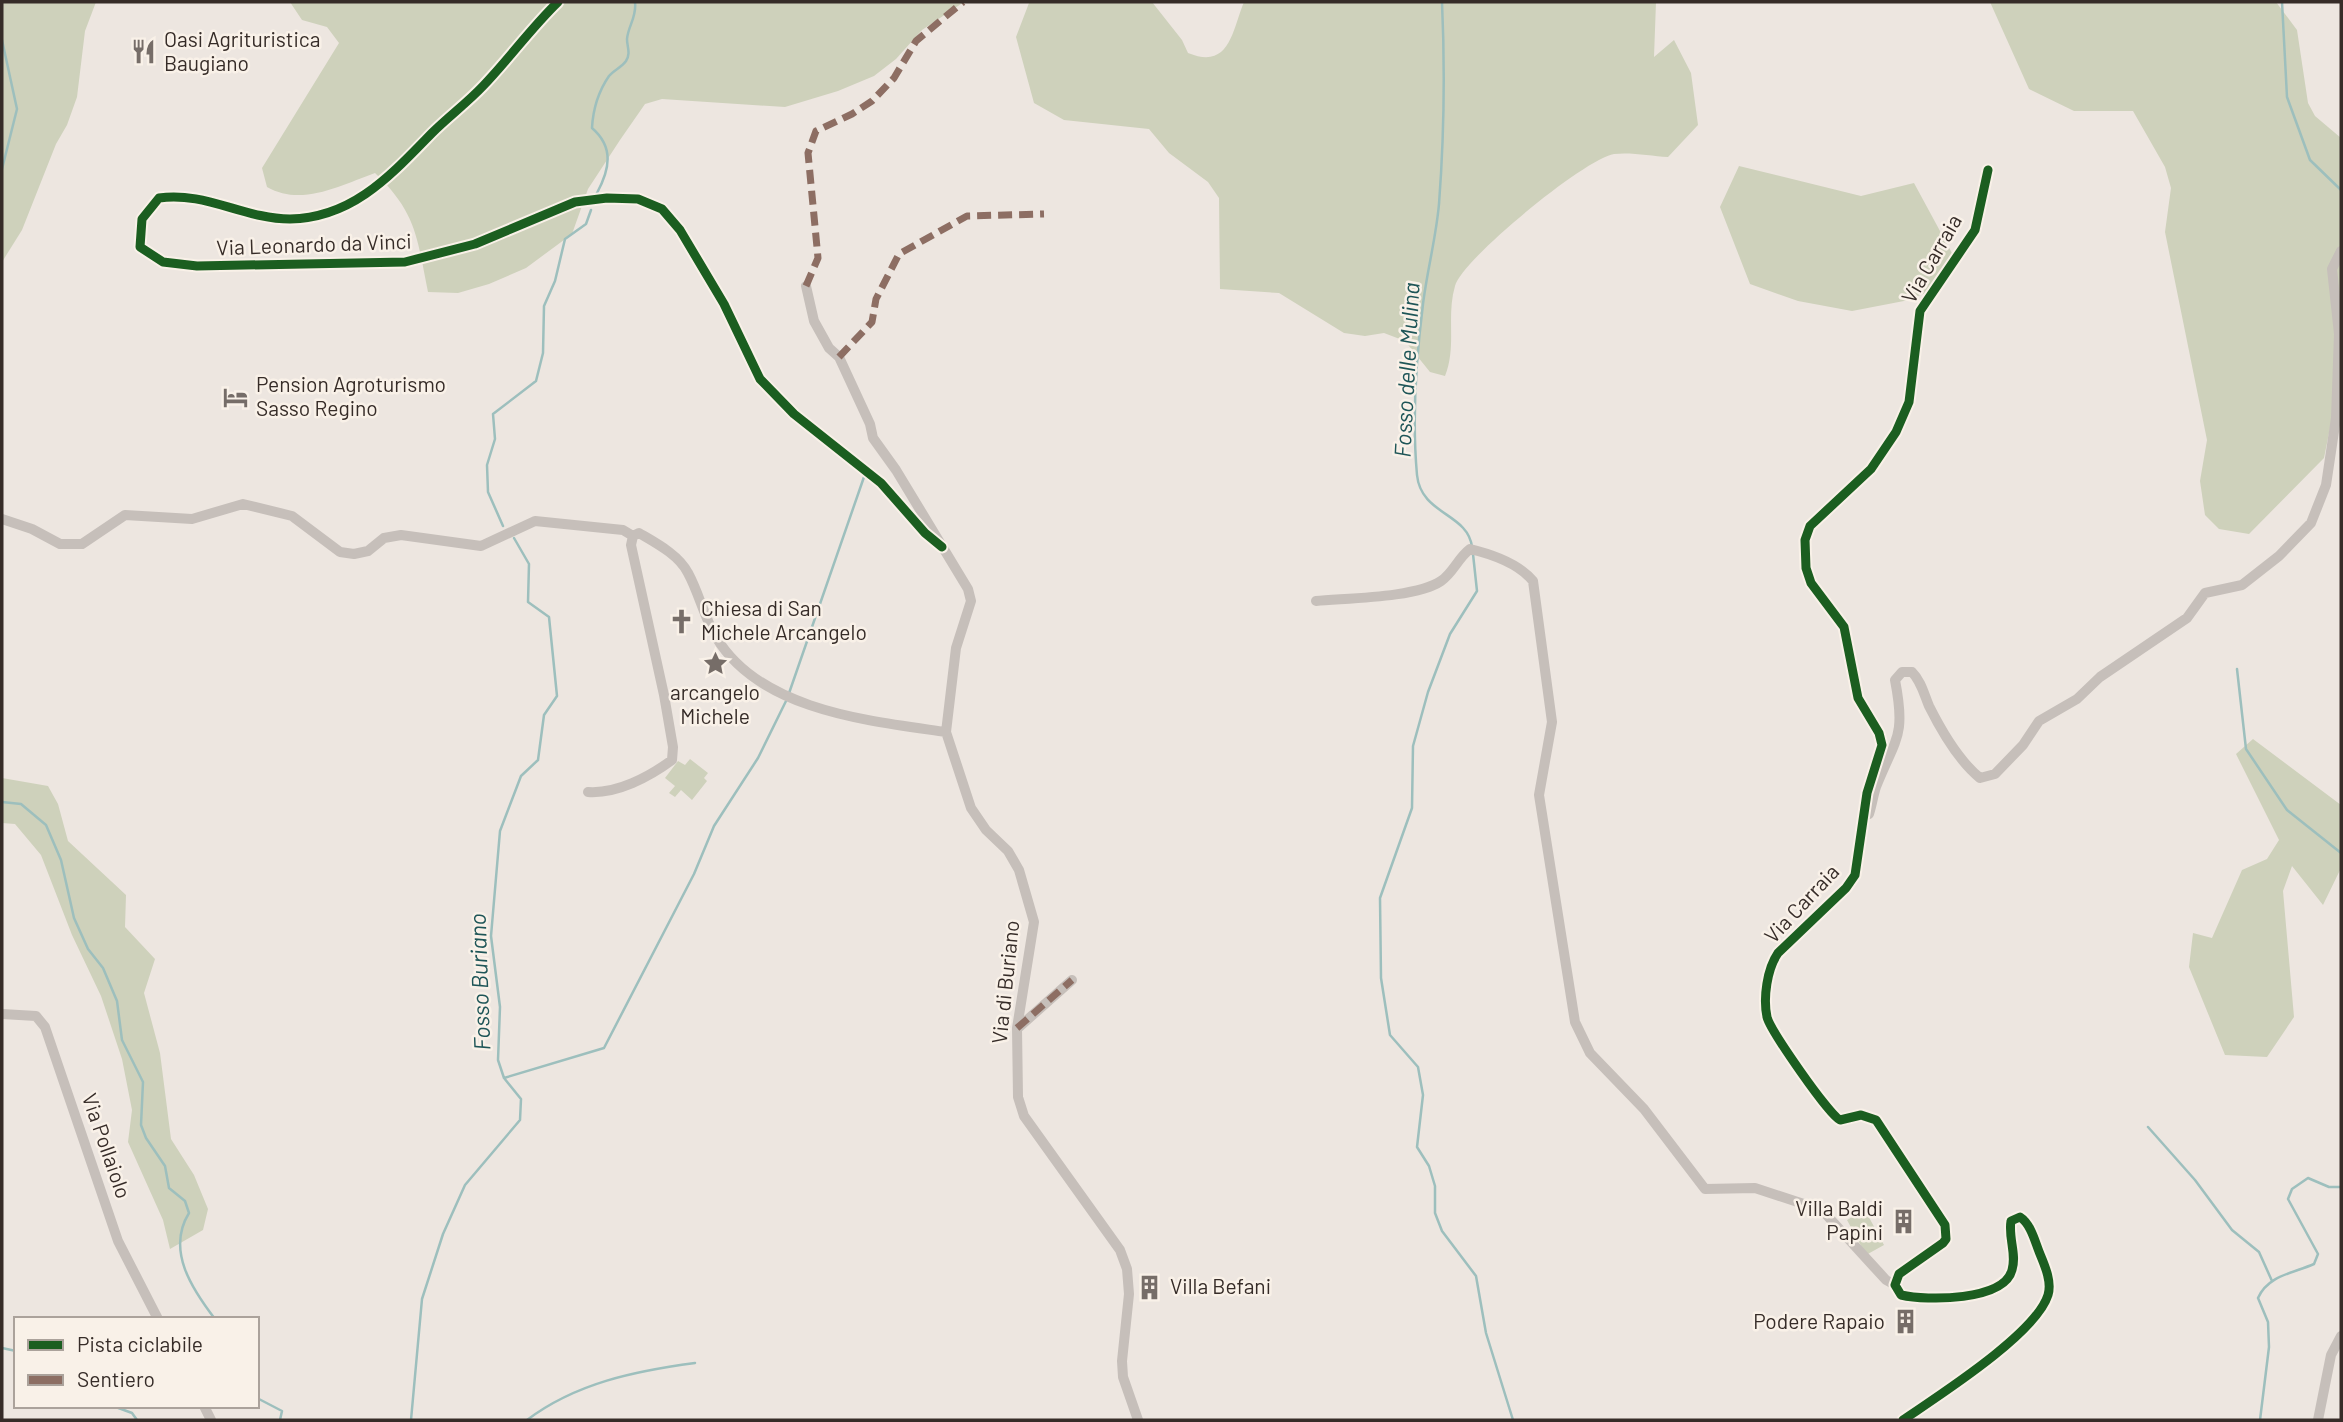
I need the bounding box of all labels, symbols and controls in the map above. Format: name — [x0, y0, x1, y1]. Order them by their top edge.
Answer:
place label: Oasi Agrituristica Baugiano — [164, 26, 320, 75]
restaurant icon: Oasi Agrituristica Baugiano — [130, 38, 158, 66]
street label: Via Carraia — [1895, 210, 1966, 307]
street label: Via Leonardo da Vinci — [216, 228, 412, 259]
water label: Fosso delle Mulina — [1387, 282, 1425, 458]
place label: Pension Agroturismo Sasso Regino — [256, 371, 446, 420]
hotel icon: Pension Agroturismo Sasso Regino — [222, 383, 250, 411]
place label: Chiesa di San Michele Arcangelo — [701, 595, 867, 644]
church icon: Chiesa di San Michele Arcangelo — [667, 607, 695, 635]
place icon: arcangelo Michele — [701, 650, 729, 678]
place label: arcangelo Michele — [670, 679, 760, 728]
street label: Via Carraia — [1758, 859, 1843, 947]
water label: Fosso Buriano — [463, 913, 495, 1051]
street label: Via di Buriano — [986, 919, 1023, 1045]
street label: Via Pollaiolo — [78, 1090, 137, 1201]
place label: Villa Baldi Papini — [1795, 1195, 1883, 1244]
building icon: Villa Baldi Papini — [1889, 1207, 1917, 1235]
building icon: Villa Befani — [1136, 1273, 1164, 1301]
place label: Villa Befani — [1170, 1273, 1271, 1298]
place label: Podere Rapaio — [1753, 1308, 1885, 1333]
building icon: Podere Rapaio — [1891, 1308, 1919, 1336]
legend — [14, 1317, 259, 1408]
text: Pista ciclabile — [77, 1331, 203, 1356]
text: Sentiero — [77, 1366, 155, 1391]

